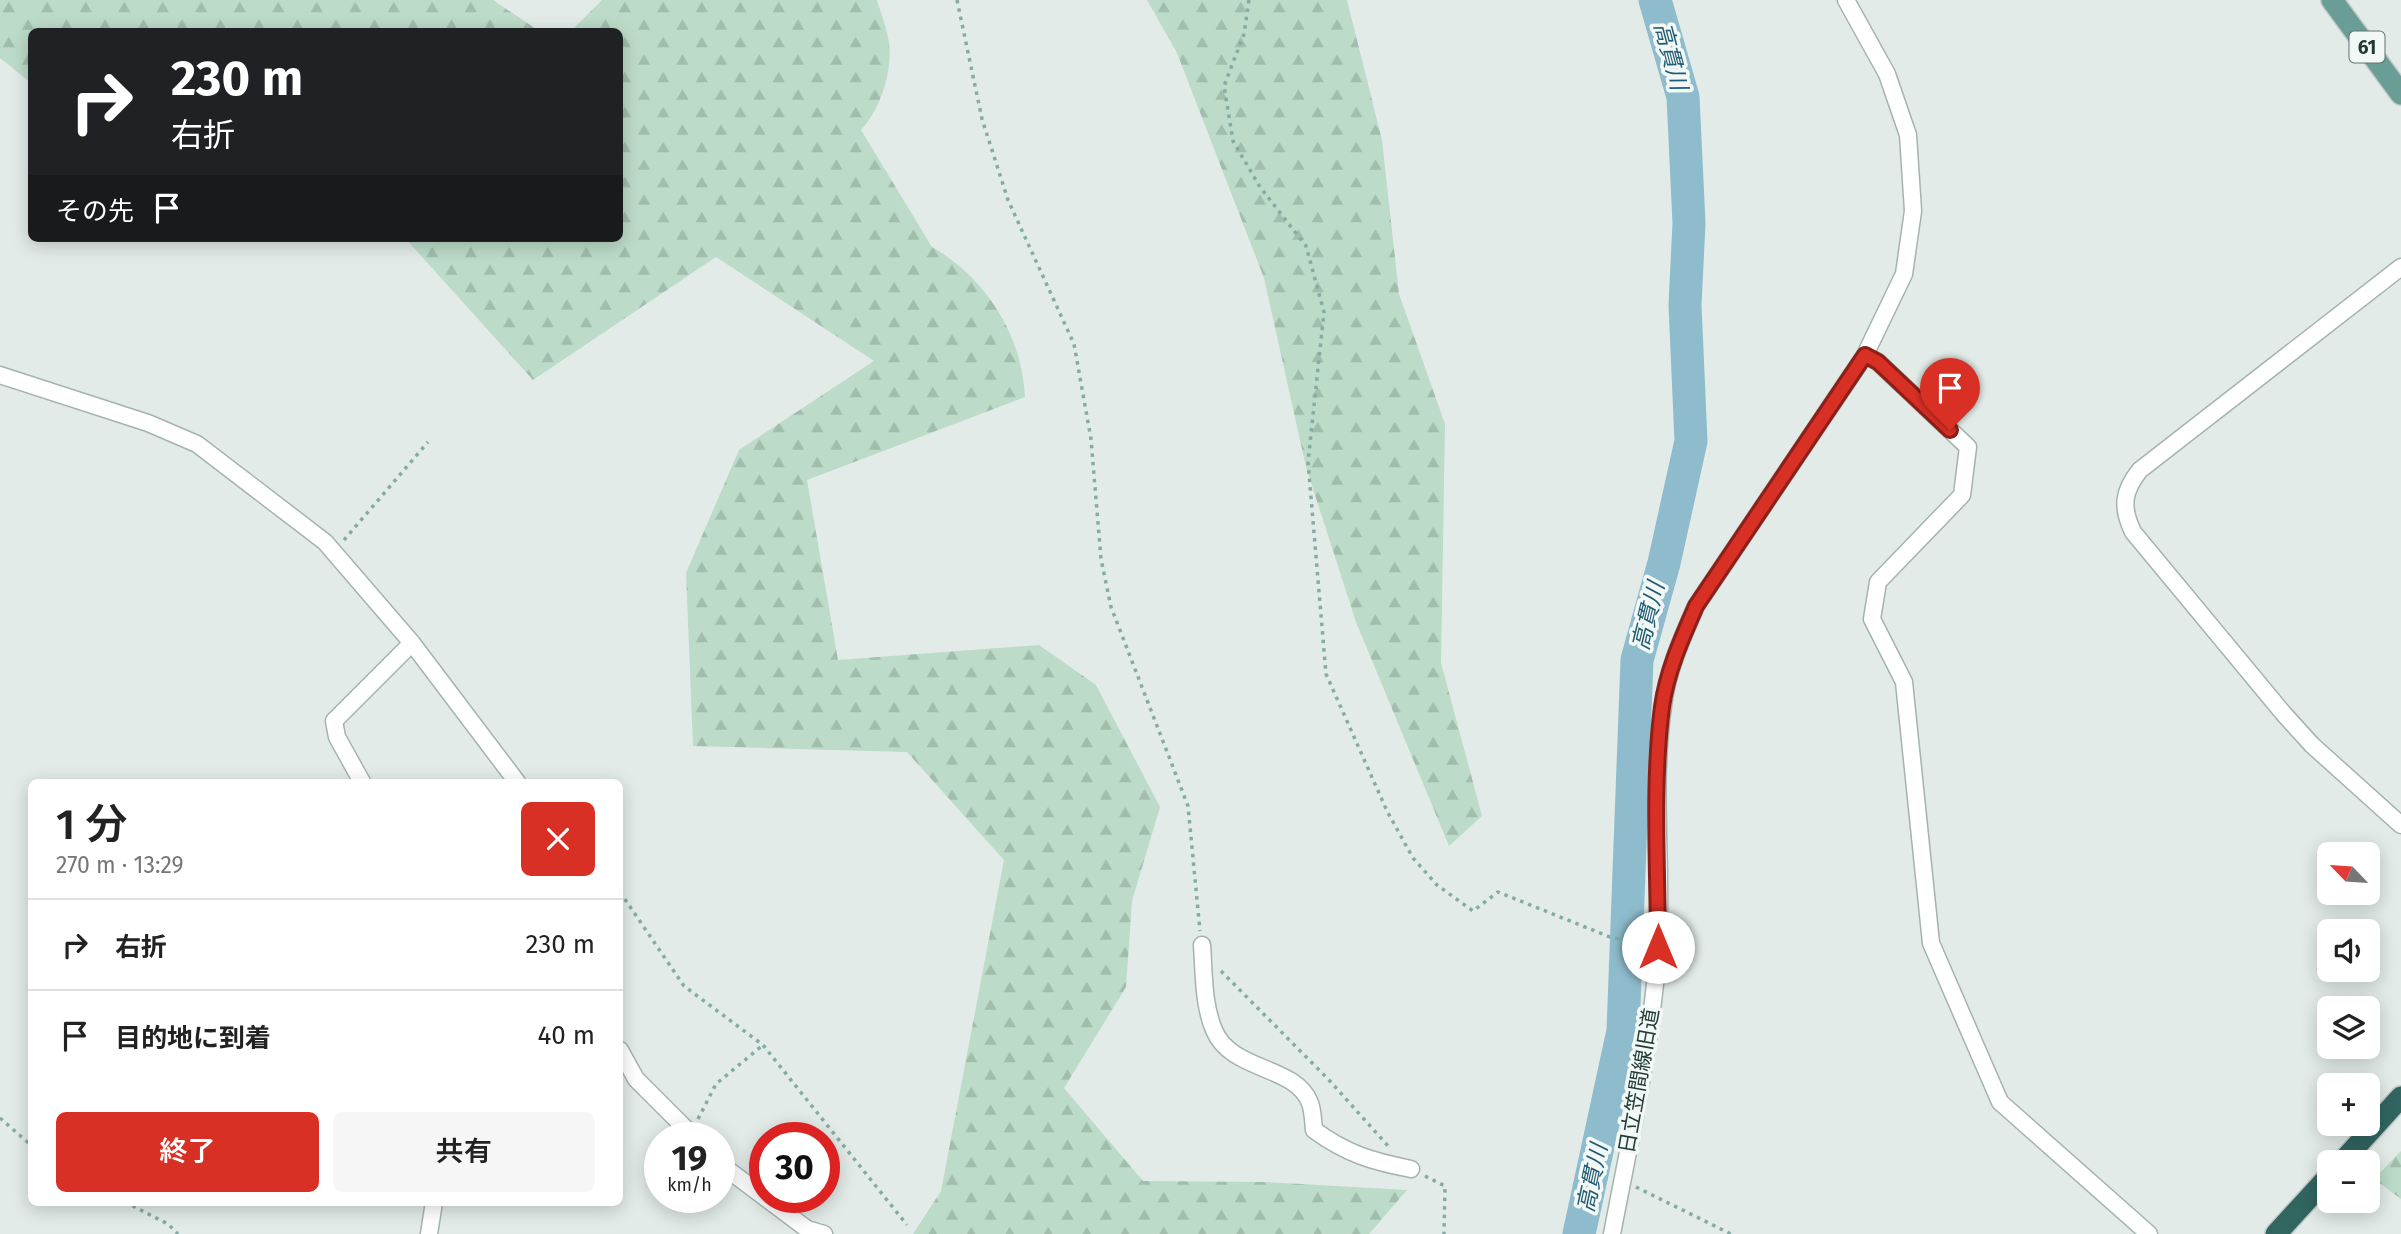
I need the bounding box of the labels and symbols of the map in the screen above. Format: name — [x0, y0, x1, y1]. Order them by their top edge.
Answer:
water label: 高貫川 — [1649, 19, 1694, 96]
road number: 61 — [2350, 32, 2384, 62]
pin — [1920, 358, 1980, 430]
water label: 高貫川 — [1626, 576, 1671, 653]
north arrow — [2317, 842, 2380, 905]
position arrow — [1621, 910, 1695, 984]
street label: 日立笠間線旧道 — [1613, 1006, 1665, 1156]
speed limit sign: 30 — [749, 1122, 840, 1213]
water label: 高貫川 — [1571, 1138, 1613, 1215]

